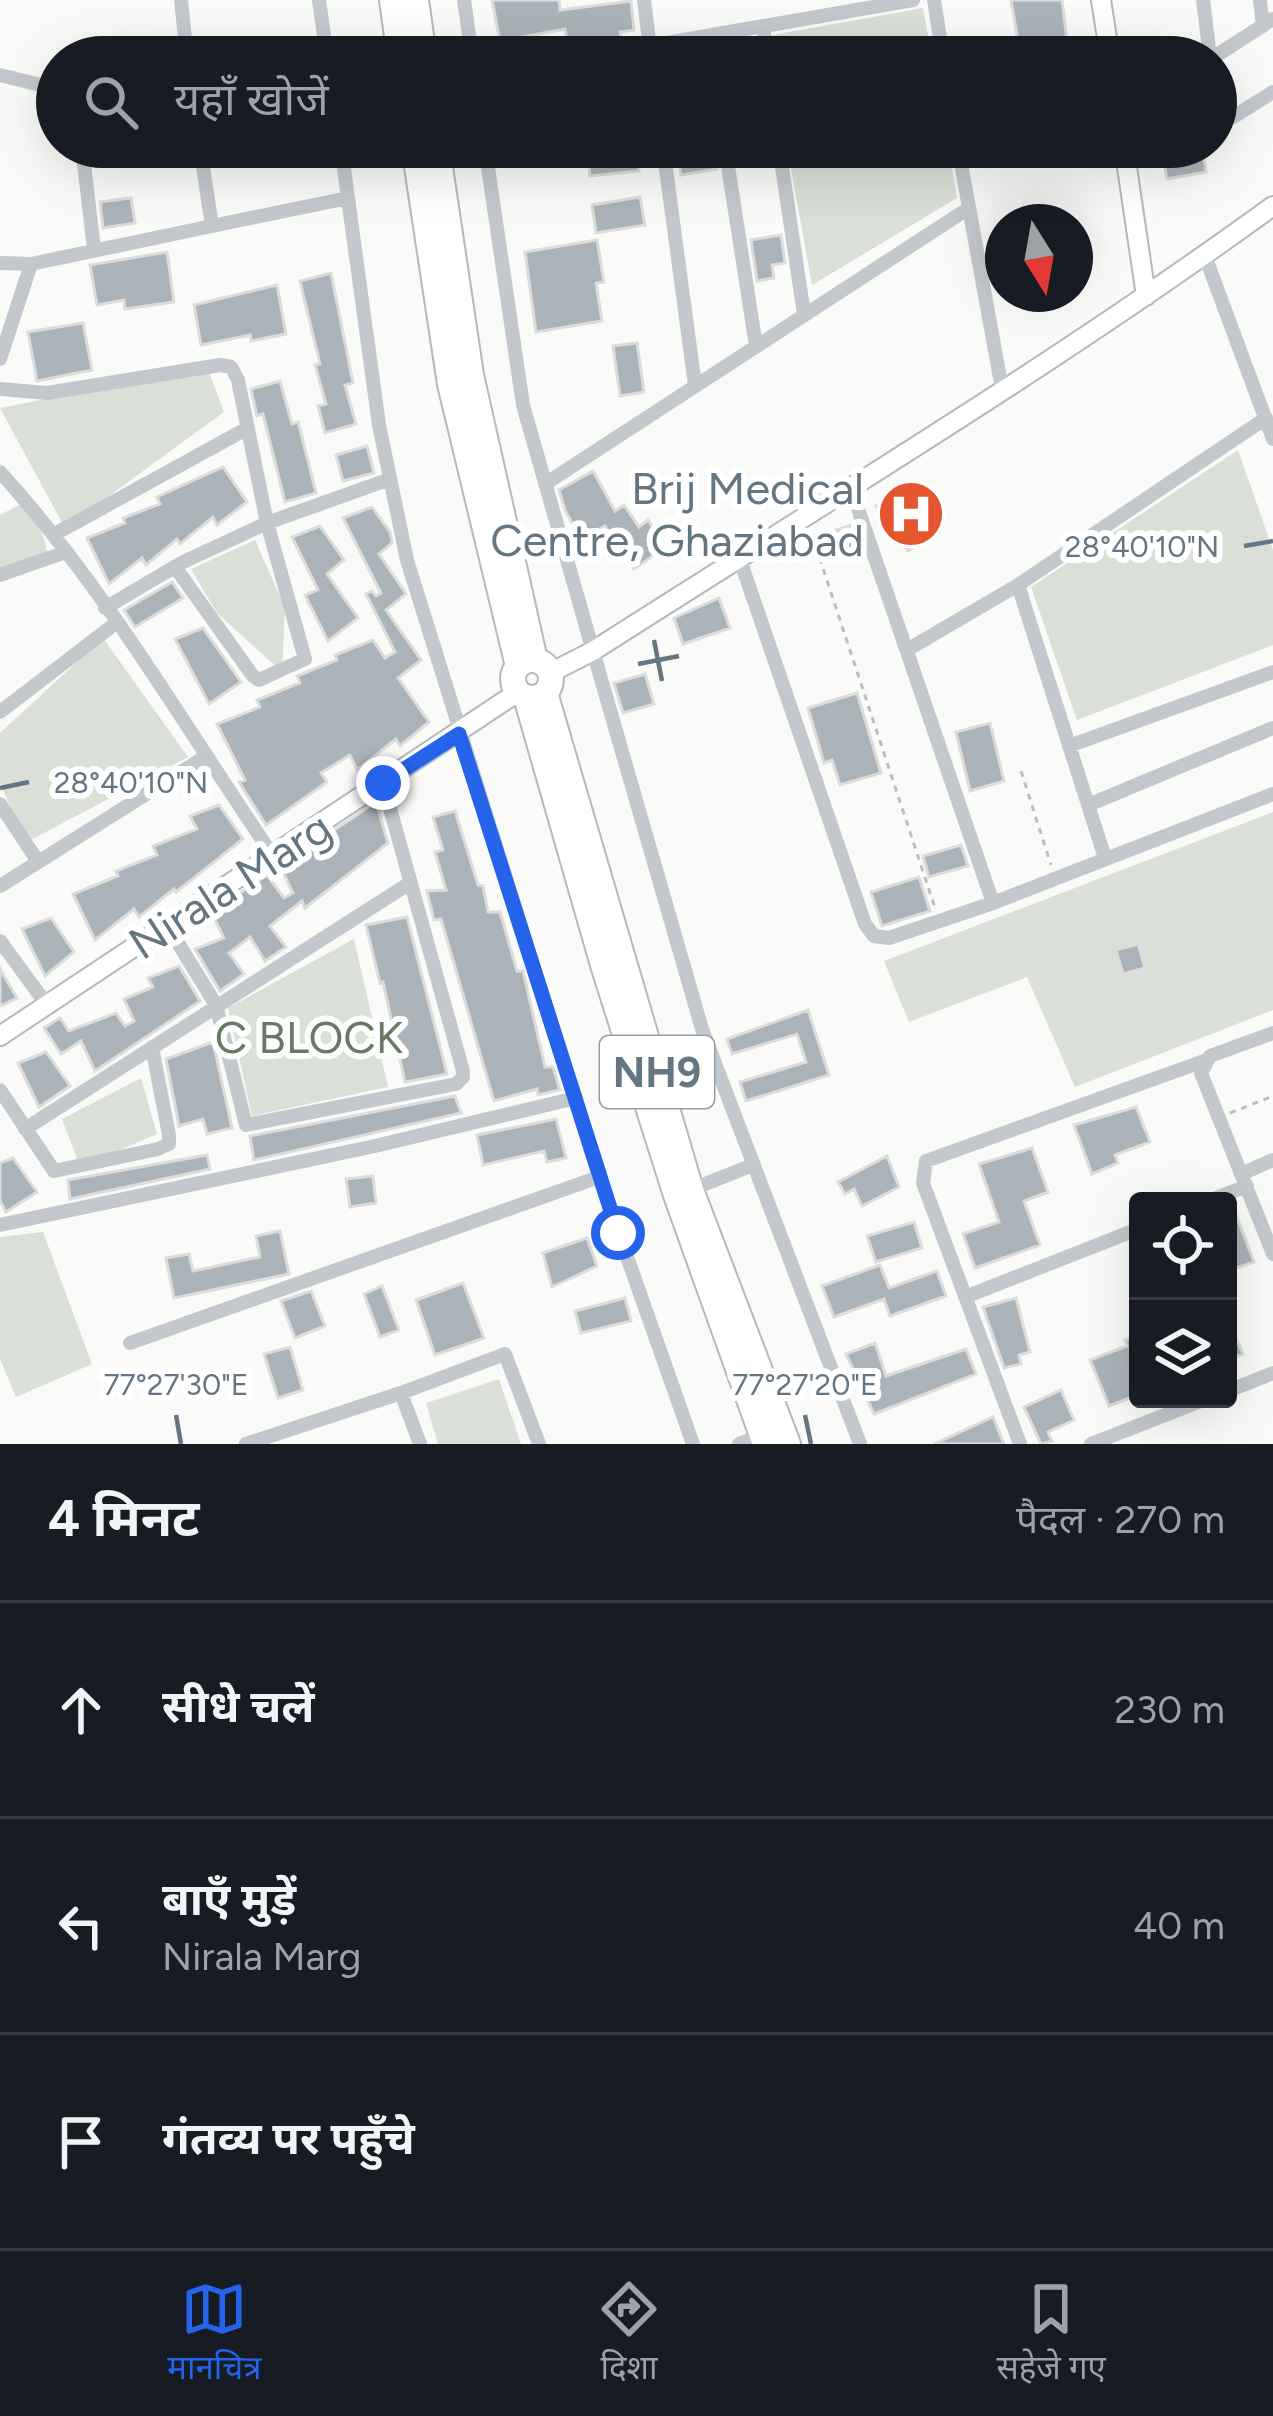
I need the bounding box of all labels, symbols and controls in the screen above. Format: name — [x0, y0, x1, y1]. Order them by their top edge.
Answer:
search box — [36, 36, 1237, 168]
icon: search — [78, 69, 144, 135]
text: यहाँ खोजें — [174, 72, 329, 126]
north arrow — [985, 204, 1093, 312]
place label: Brij Medical Centre, Ghaziabad — [490, 461, 864, 567]
hospital icon: Brij Medical Centre, Ghaziabad — [876, 479, 946, 549]
text: 28°40'10"N — [1065, 528, 1219, 565]
route end — [356, 756, 410, 810]
text: 28°40'10"N — [54, 764, 208, 801]
street label: Nirala Marg — [119, 800, 341, 970]
park label: C BLOCK — [215, 1010, 404, 1064]
road number: NH9 — [600, 1036, 714, 1108]
map controls — [1129, 1192, 1237, 1408]
button: locate — [1129, 1192, 1237, 1300]
route start — [591, 1206, 645, 1260]
button: layers — [1129, 1300, 1237, 1408]
text: 77°27'30"E — [103, 1366, 249, 1403]
text: 77°27'20"E — [732, 1366, 878, 1403]
text: 4 मिनट — [48, 1488, 199, 1549]
text: पैदल · 270 m — [1016, 1496, 1225, 1543]
icon: ahead — [48, 1677, 114, 1743]
text: सीधे चलें — [162, 1679, 315, 1733]
text: 230 m — [1114, 1686, 1225, 1733]
text: बाएँ मुड़ें — [162, 1872, 296, 1926]
icon: left — [48, 1893, 114, 1959]
text: 40 m — [1133, 1902, 1225, 1949]
text: Nirala Marg — [162, 1933, 361, 1980]
icon: arrive — [48, 2109, 114, 2175]
text: गंतव्य पर पहुँचे — [162, 2111, 415, 2165]
tab: मानचित्र — [167, 2276, 262, 2392]
tab: दिशा — [596, 2276, 662, 2392]
tab: सहेजे गए — [996, 2276, 1106, 2392]

